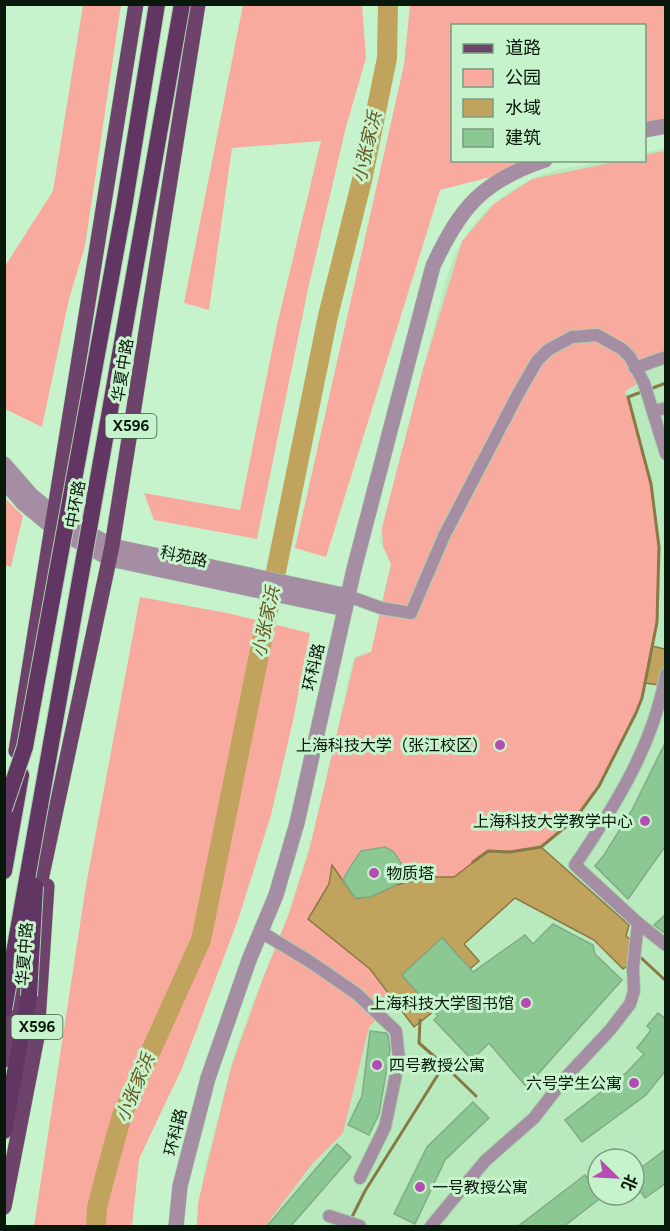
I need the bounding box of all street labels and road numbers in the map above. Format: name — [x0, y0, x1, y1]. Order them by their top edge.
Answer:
street label: 华夏中路 — [108, 337, 137, 403]
road number: X596 — [106, 414, 156, 438]
street label: 中环路 — [62, 479, 89, 529]
street label: 科苑路 — [158, 542, 209, 571]
street label: 环科路 — [299, 642, 328, 693]
street label: 华夏中路 — [13, 921, 36, 987]
road number: X596 — [12, 1015, 63, 1039]
street label: 环科路 — [160, 1107, 191, 1158]

